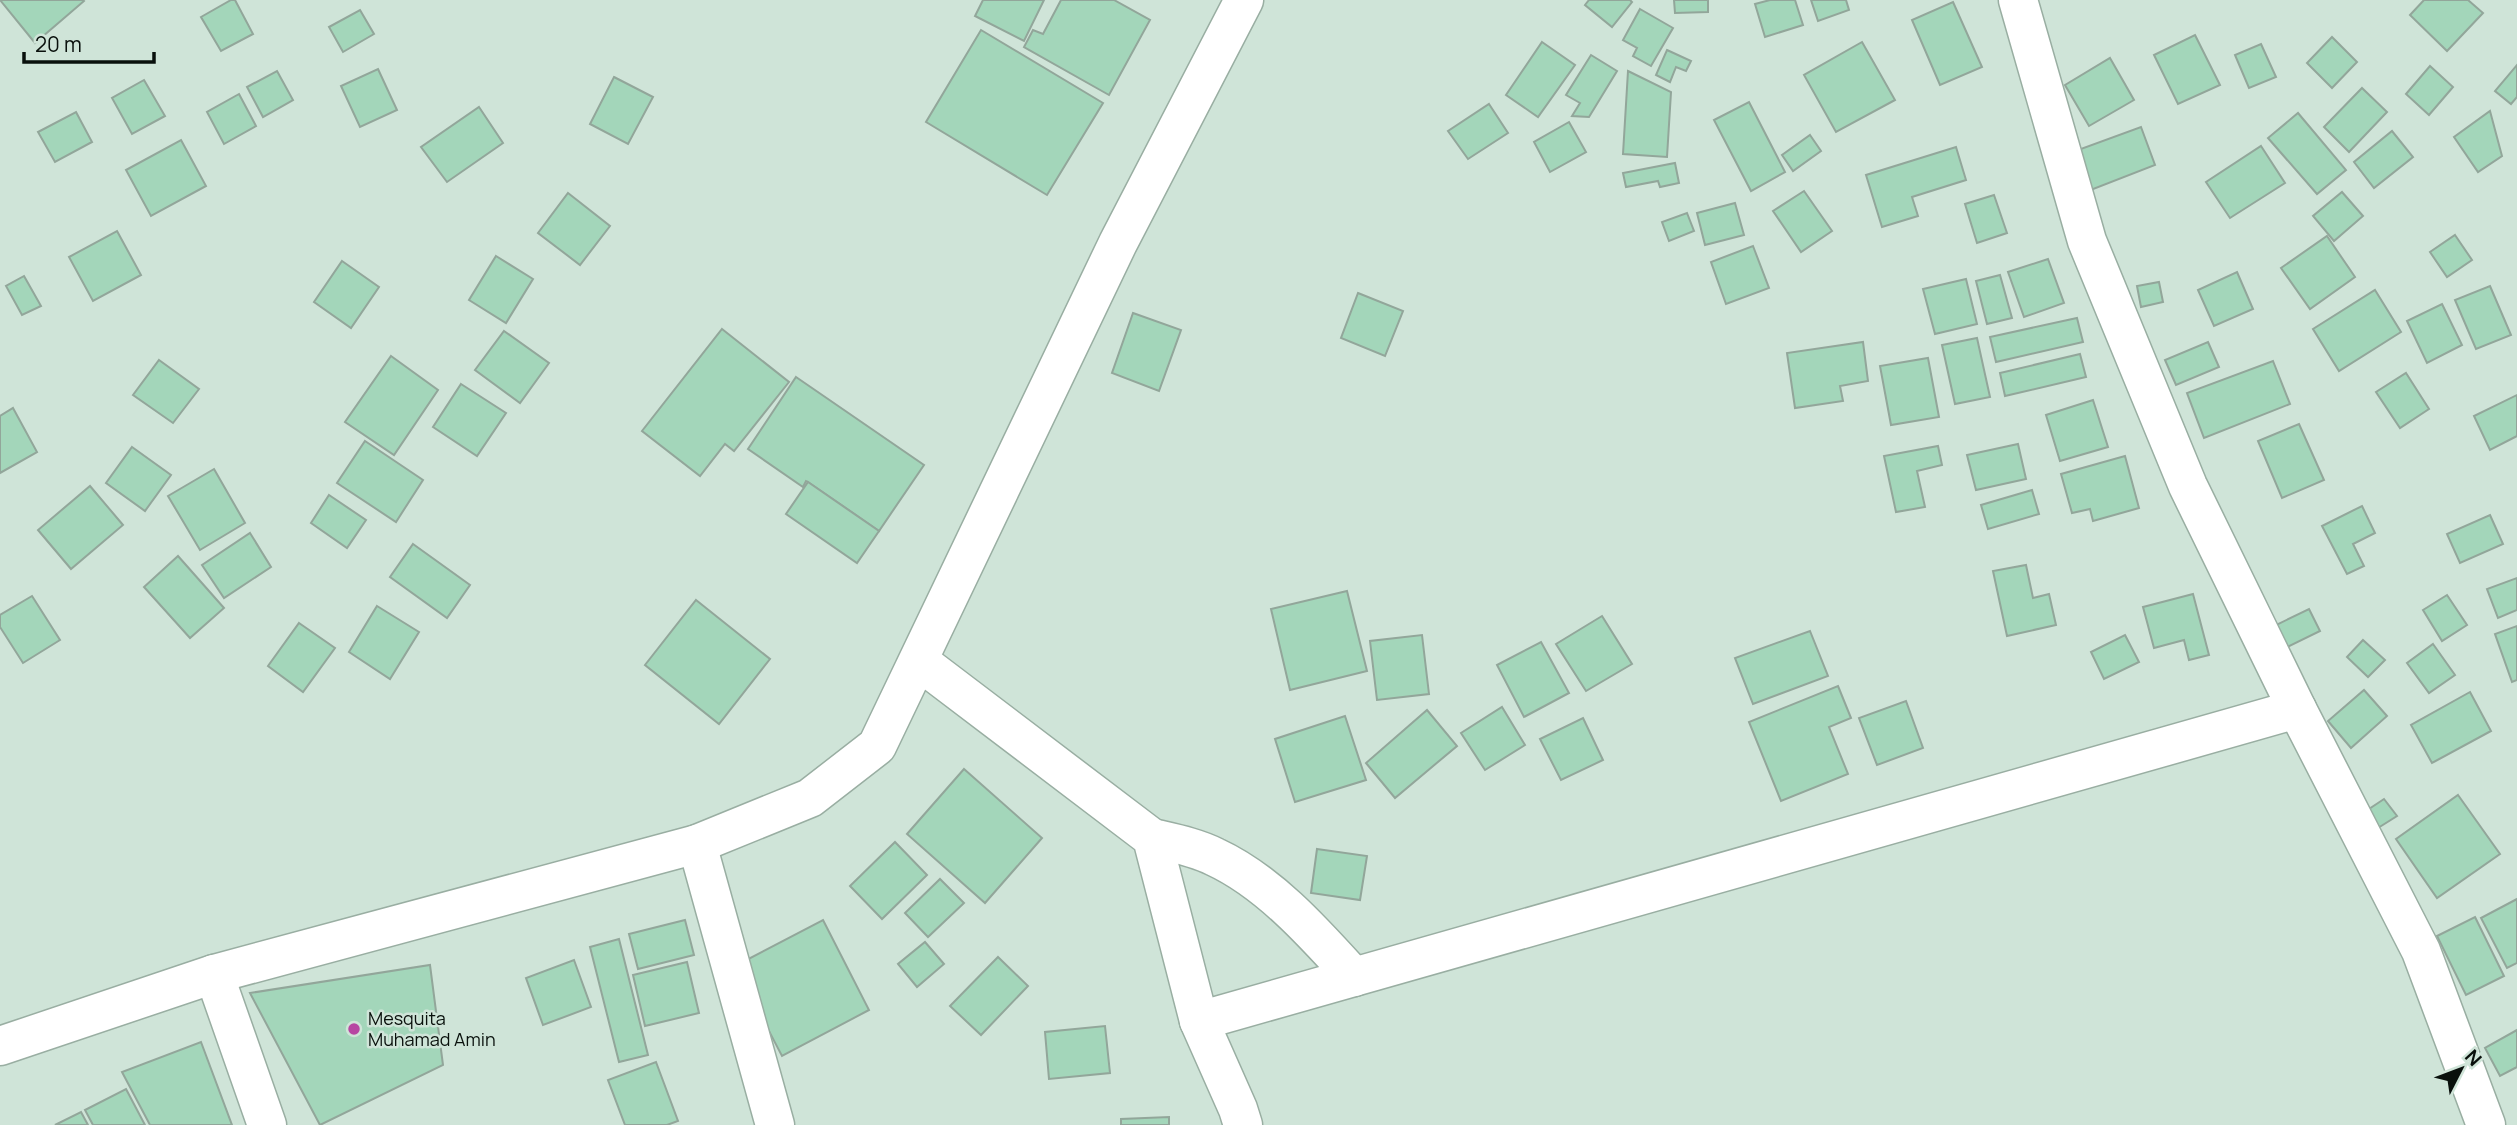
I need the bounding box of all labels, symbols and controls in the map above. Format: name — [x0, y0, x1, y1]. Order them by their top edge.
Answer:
scale bar — [24, 21, 154, 65]
text: 20 m — [35, 30, 82, 58]
place label: Mesquita Muhamad Amin — [368, 1006, 496, 1051]
marker: Mesquita Muhamad Amin — [346, 1021, 362, 1037]
north arrow — [2426, 1034, 2496, 1104]
text: N — [2459, 1044, 2488, 1071]

